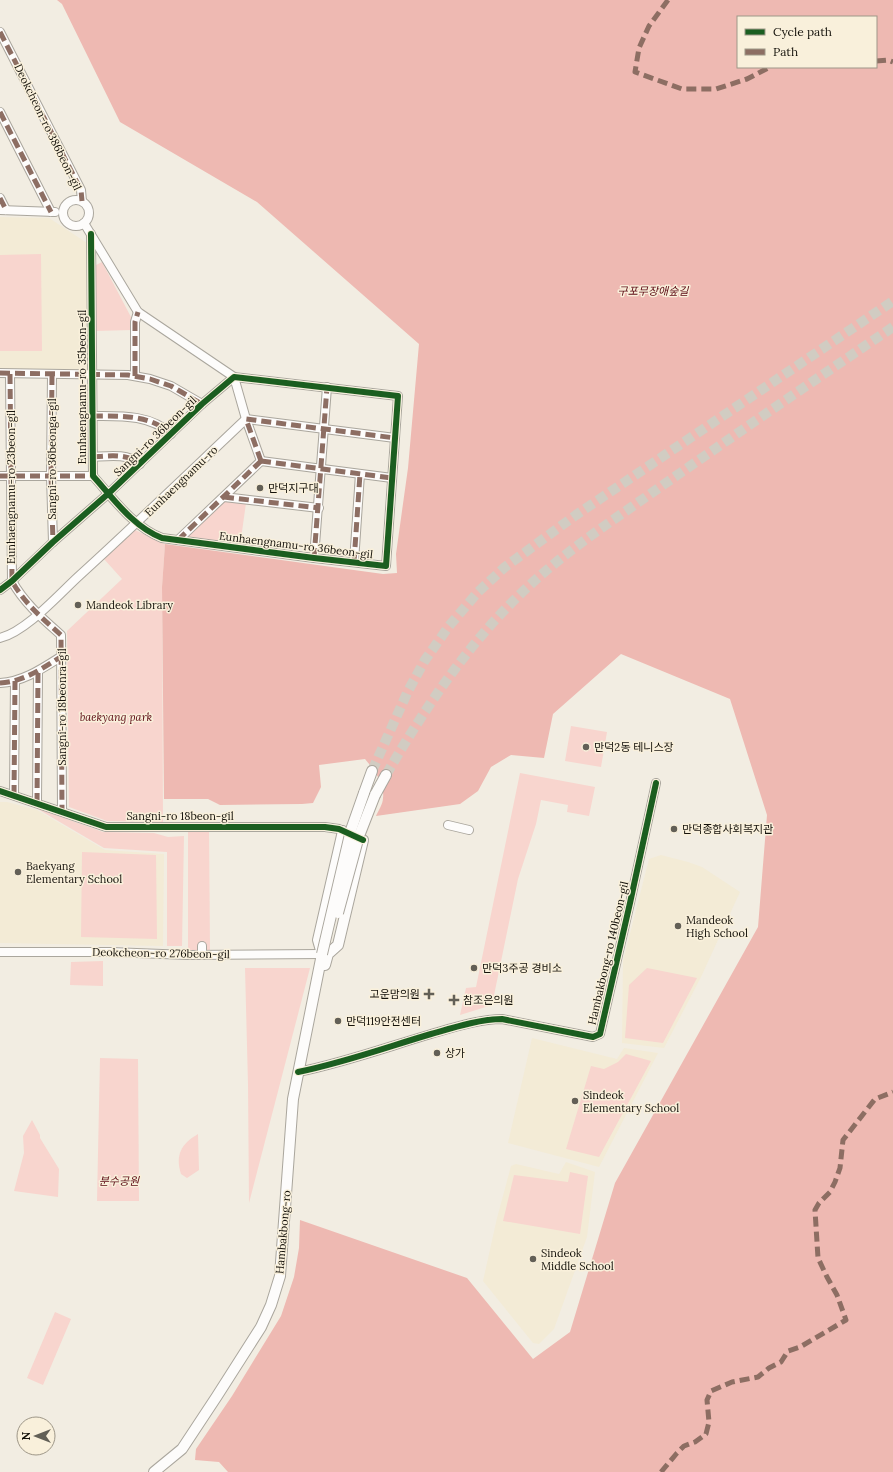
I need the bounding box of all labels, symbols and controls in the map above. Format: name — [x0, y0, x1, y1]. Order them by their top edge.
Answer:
legend — [737, 16, 877, 68]
text: Cycle path — [773, 24, 832, 39]
text: Path — [773, 44, 798, 59]
street label: Deokcheon-ro 386beon-gil — [11, 61, 85, 193]
park label: 구포무장애숲길 — [618, 284, 689, 298]
street label: Eunhaengnamu-ro 35beon-gil — [75, 310, 89, 464]
street label: Sangni-ro 36beon-gil — [111, 393, 199, 479]
street label: Sangni-ro 36beonga-gil — [45, 398, 59, 520]
street label: Eunhaengnamu-ro 23beon-gil — [4, 410, 18, 564]
street label: Eunhaengnamu-ro — [142, 443, 220, 519]
place label: 만덕지구대 — [268, 481, 319, 495]
marker: 만덕지구대 — [255, 483, 265, 493]
street label: Eunhaengnamu-ro 36beon-gil — [218, 529, 374, 561]
place label: Mandeok Library — [86, 598, 173, 612]
marker: Mandeok Library — [73, 600, 83, 610]
street label: Sangni-ro 18beonra-gil — [55, 648, 69, 766]
park label: baekyang park — [80, 710, 153, 724]
place label: 만덕2동 테니스장 — [594, 740, 674, 754]
marker: 만덕2동 테니스장 — [581, 742, 591, 752]
street label: Sangni-ro 18beon-gil — [126, 809, 234, 823]
place label: 만덕종합사회복지관 — [682, 822, 773, 836]
marker: 만덕종합사회복지관 — [669, 824, 679, 834]
place label: Baekyang Elementary School — [26, 859, 122, 886]
marker: Baekyang Elementary School — [13, 867, 23, 877]
street label: Hambakbong-ro 140beon-gil — [585, 880, 631, 1026]
place label: Mandeok High School — [686, 913, 748, 940]
marker: Mandeok High School — [673, 921, 683, 931]
street label: Deokcheon-ro 276beon-gil — [92, 945, 230, 961]
place label: 만덕3주공 경비소 — [482, 961, 562, 975]
marker: 만덕3주공 경비소 — [469, 963, 479, 973]
place label: 고운맘의원 — [369, 987, 420, 1001]
marker: 고운맘의원 — [423, 988, 435, 1000]
place label: 참조은의원 — [463, 993, 514, 1007]
marker: 참조은의원 — [448, 994, 460, 1006]
place label: 만덕119안전센터 — [346, 1014, 421, 1028]
marker: 만덕119안전센터 — [333, 1016, 343, 1026]
place label: 상가 — [445, 1046, 465, 1060]
marker: 상가 — [432, 1048, 442, 1058]
place label: Sindeok Elementary School — [583, 1088, 679, 1115]
marker: Sindeok Elementary School — [570, 1096, 580, 1106]
park label: 분수공원 — [99, 1174, 140, 1188]
street label: Hambakbong-ro — [272, 1190, 294, 1274]
place label: Sindeok Middle School — [541, 1246, 614, 1273]
marker: Sindeok Middle School — [528, 1254, 538, 1264]
north arrow — [16, 1416, 56, 1456]
text: N — [19, 1431, 33, 1440]

